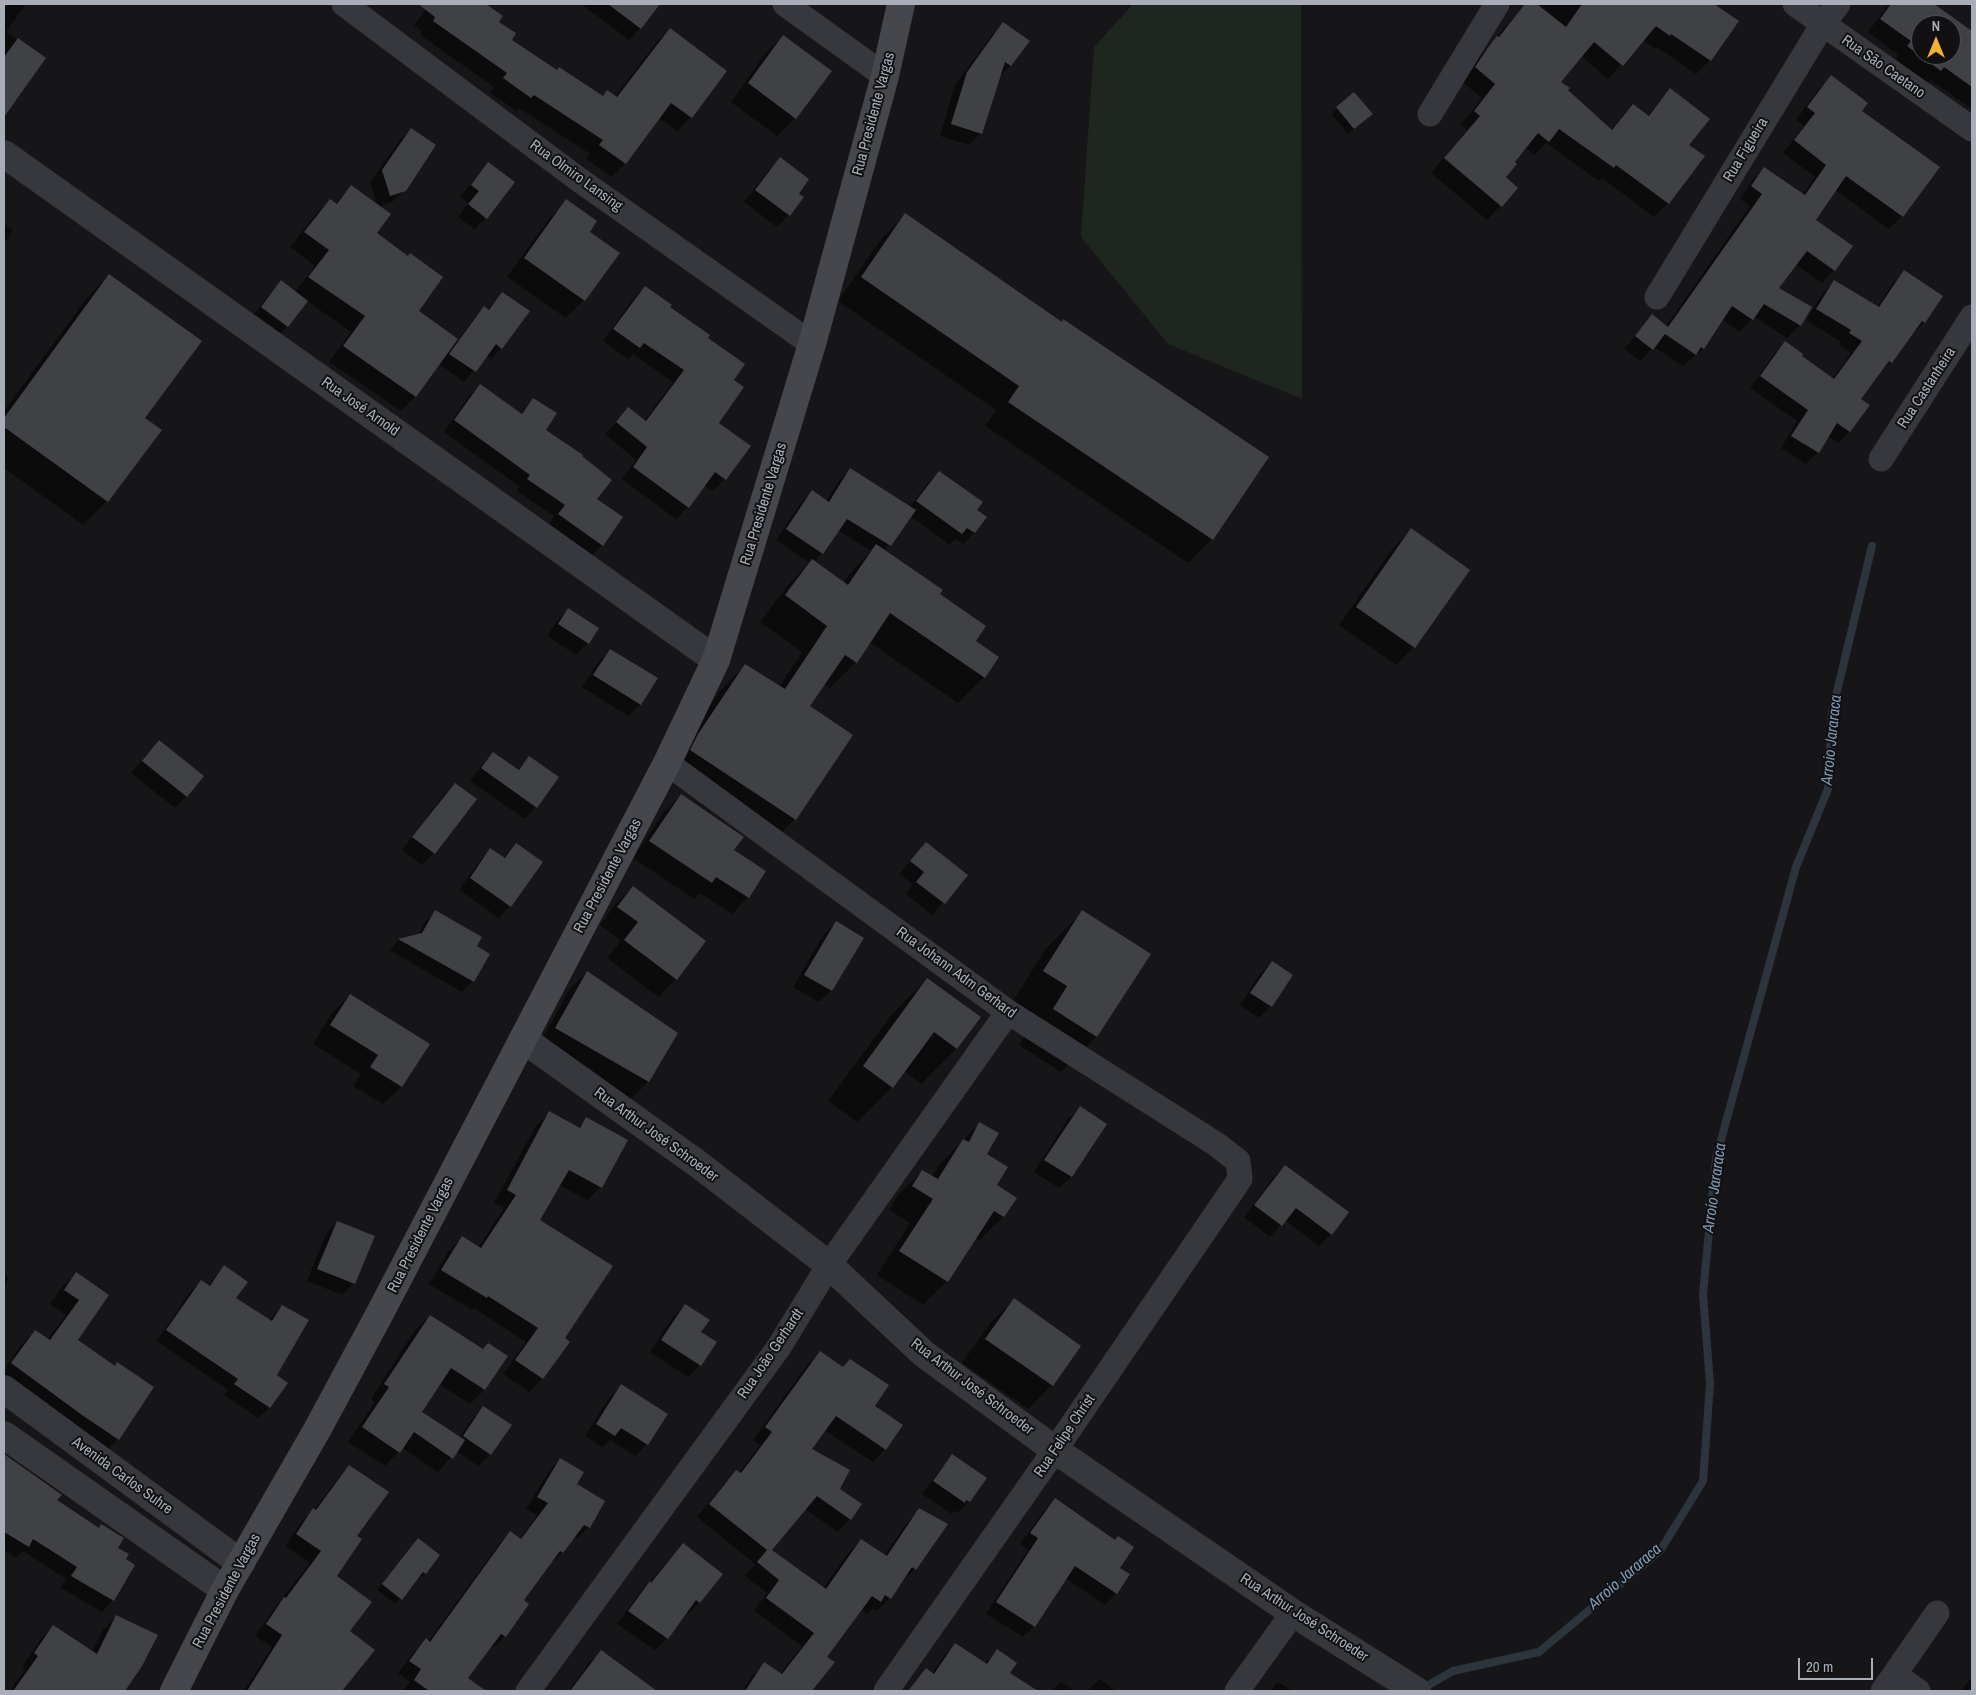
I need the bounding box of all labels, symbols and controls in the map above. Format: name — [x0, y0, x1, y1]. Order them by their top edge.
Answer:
north arrow — [1911, 15, 1961, 65]
text: N — [1932, 17, 1940, 35]
street label: Rua São Caetano — [1838, 32, 1928, 102]
street label: Rua Presidente Vargas — [849, 50, 899, 178]
street label: Rua Figueira — [1720, 115, 1772, 185]
street label: Rua Olmiro Lansing — [526, 136, 626, 216]
street label: Rua Castanheira — [1894, 344, 1960, 432]
street label: Rua José Arnold — [318, 374, 402, 440]
street label: Rua Presidente Vargas — [737, 441, 791, 567]
water label: Arroio Jararaca — [1818, 694, 1846, 786]
street label: Rua Presidente Vargas — [570, 816, 646, 936]
street label: Rua Johann Adm Gerhard — [893, 924, 1019, 1022]
street label: Rua Arthur José Schroeder — [590, 1084, 722, 1186]
water label: Arroio Jararaca — [1699, 1142, 1731, 1234]
street label: Rua Presidente Vargas — [384, 1174, 458, 1296]
street label: Rua João Gerhardt — [734, 1306, 808, 1402]
street label: Rua Arthur José Schroeder — [907, 1335, 1037, 1439]
street label: Rua Felipe Christ — [1031, 1391, 1099, 1481]
street label: Avenida Carlos Suhre — [68, 1433, 176, 1519]
street label: Rua Presidente Vargas — [189, 1531, 265, 1651]
water label: Arroio Jararaca — [1585, 1540, 1665, 1614]
street label: Rua Arthur José Schroeder — [1237, 1570, 1371, 1666]
scale bar — [1801, 1648, 1876, 1680]
text: 20 m — [1806, 1656, 1833, 1677]

